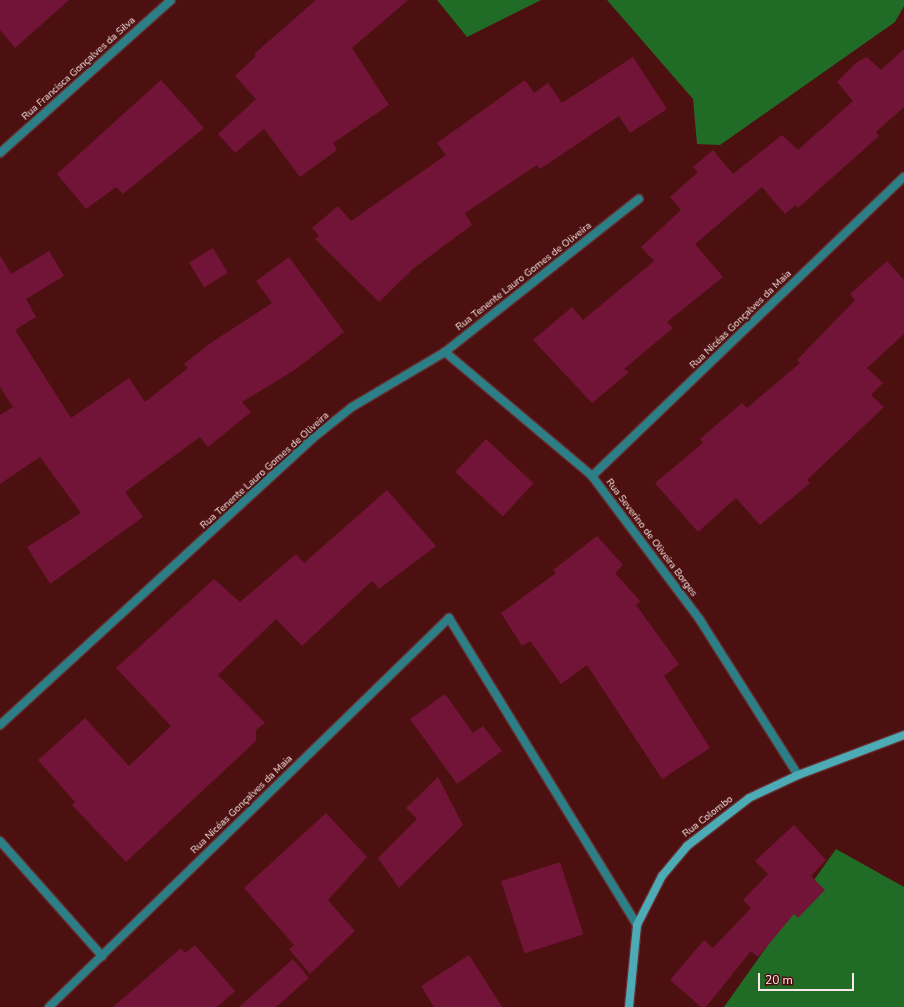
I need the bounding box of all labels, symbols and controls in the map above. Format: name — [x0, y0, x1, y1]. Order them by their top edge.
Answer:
street label: Rua Francisca Gonçalves da Silva — [20, 15, 138, 123]
street label: Rua Tenente Lauro Gomes de Oliveira — [454, 220, 594, 334]
street label: Rua Nicéas Gonçalves da Maia — [688, 268, 794, 372]
street label: Rua Tenente Lauro Gomes de Oliveira — [198, 410, 332, 532]
street label: Rua Severino de Oliveira Borges — [603, 477, 699, 599]
street label: Rua Nicéas Gonçalves da Maia — [189, 753, 295, 857]
street label: Rua Colombo — [680, 794, 736, 840]
scale bar — [760, 965, 856, 991]
text: 20 m — [765, 972, 793, 988]

